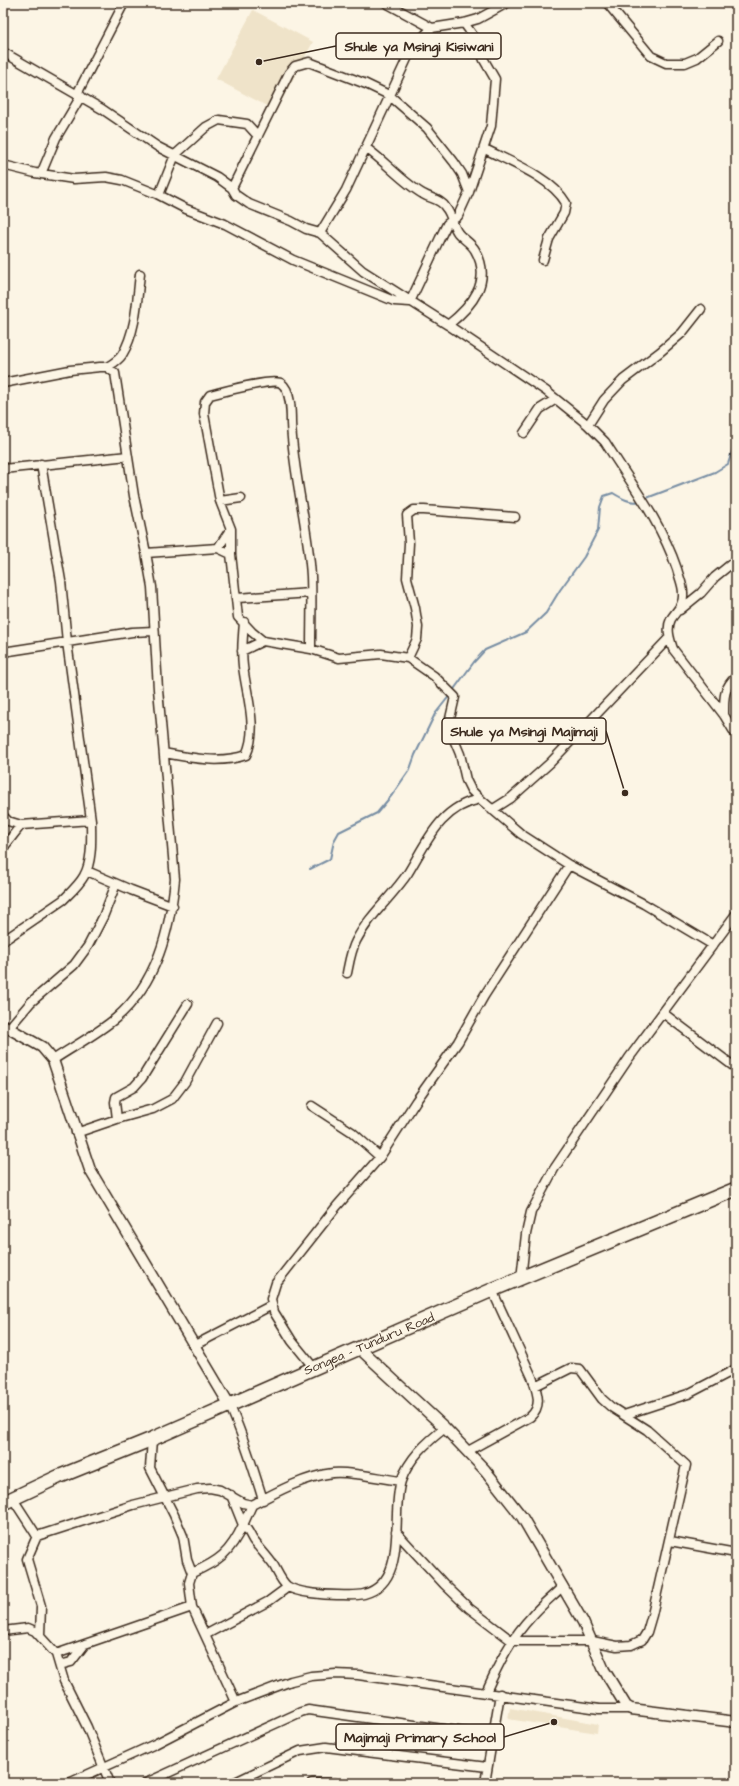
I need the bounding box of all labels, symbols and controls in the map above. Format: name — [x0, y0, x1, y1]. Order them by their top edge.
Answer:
callout: Shule ya Msingi Kisiwani — [336, 33, 501, 59]
text: Shule ya Msingi Kisiwani — [344, 37, 494, 58]
callout: Shule ya Msingi Majimaji — [442, 718, 606, 744]
text: Shule ya Msingi Majimaji — [449, 722, 599, 743]
street label: Songea - Tunduru Road — [301, 1308, 438, 1381]
callout: Majimaji Primary School — [336, 1724, 504, 1750]
text: Majimaji Primary School — [344, 1728, 497, 1748]

